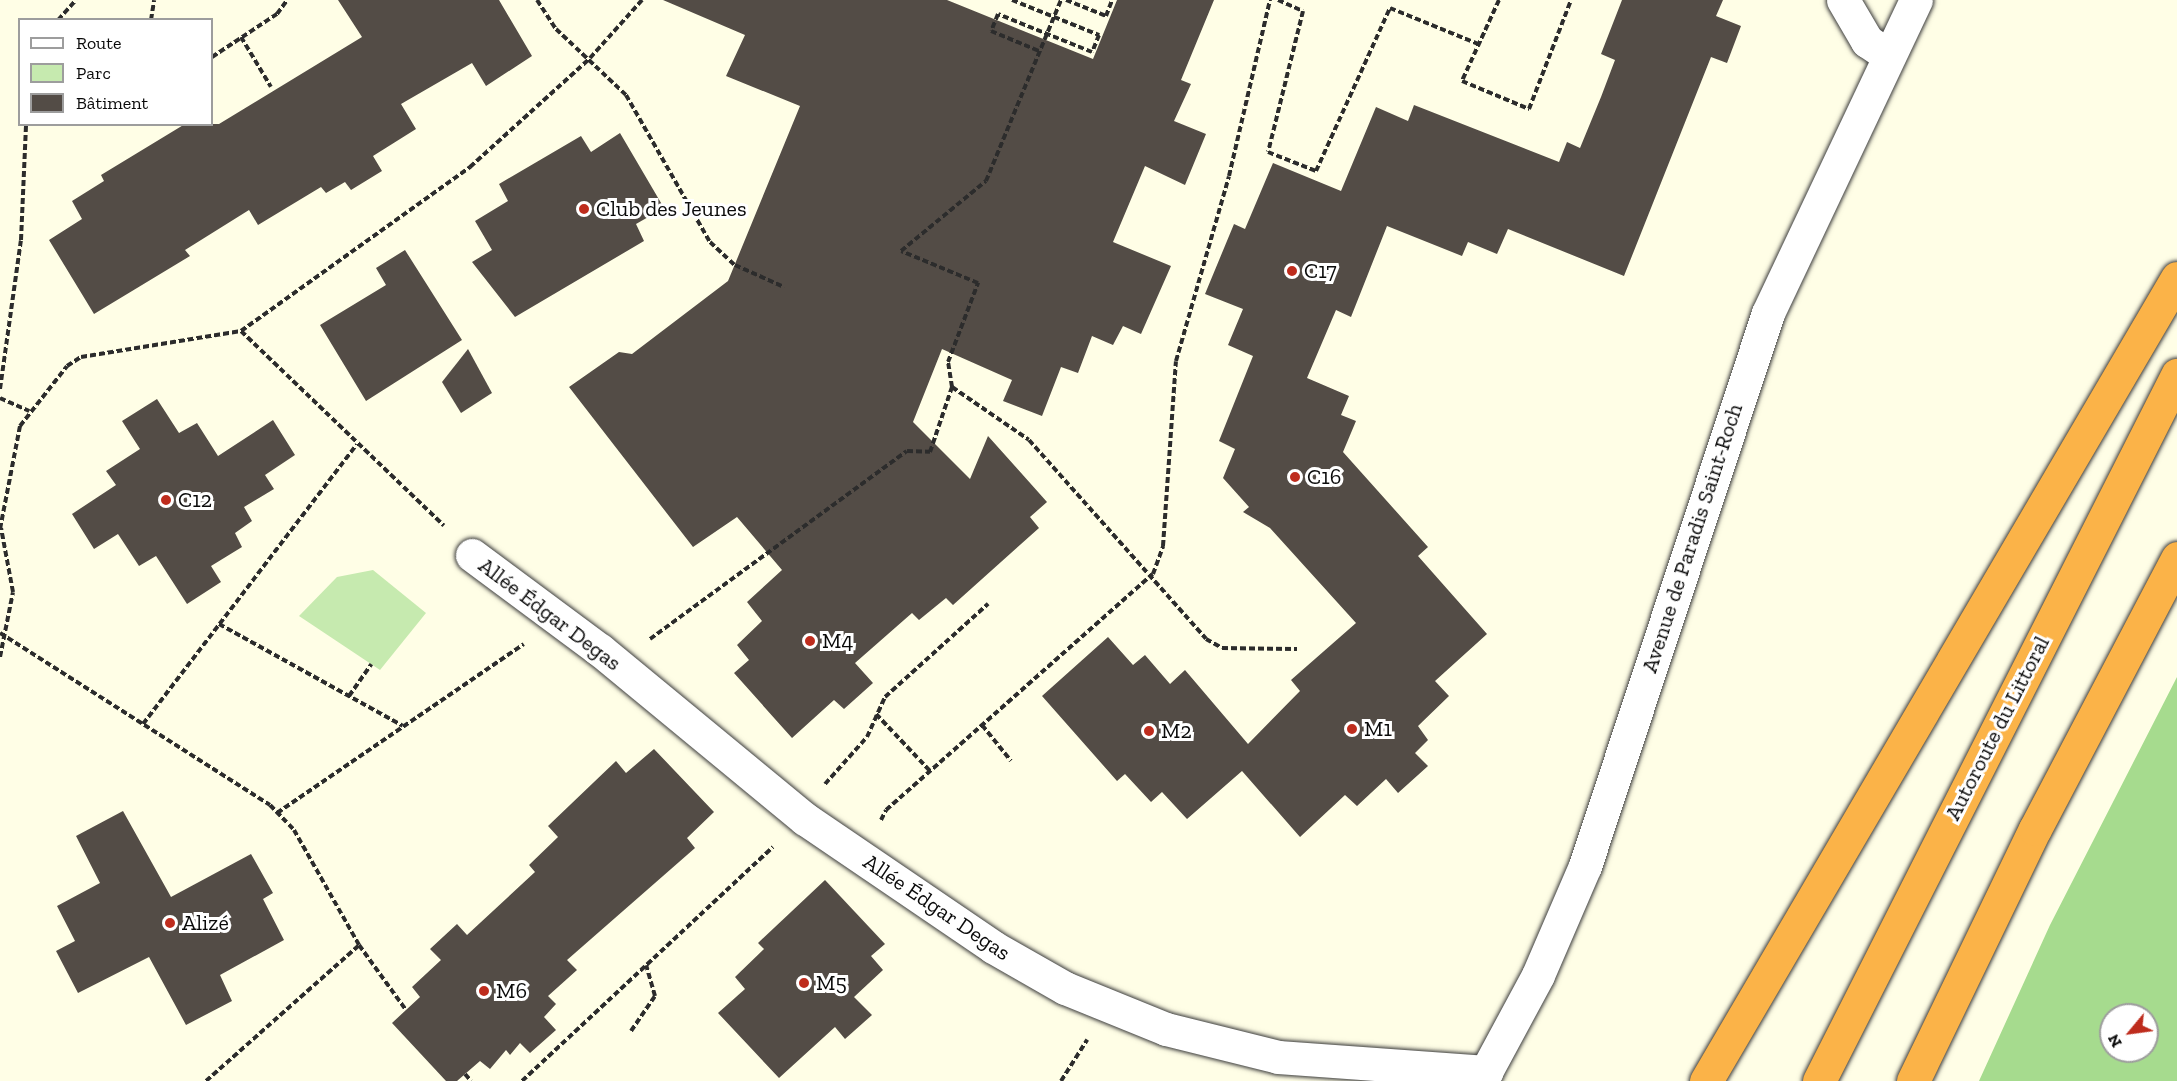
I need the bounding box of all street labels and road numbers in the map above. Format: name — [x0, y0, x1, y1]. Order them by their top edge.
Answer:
street label: Avenue de Paradis Saint-Roch — [1636, 400, 1748, 676]
street label: Allée Édgar Degas — [473, 552, 627, 676]
street label: Autoroute du Littoral — [1939, 632, 2055, 824]
street label: Allée Édgar Degas — [858, 848, 1016, 966]

